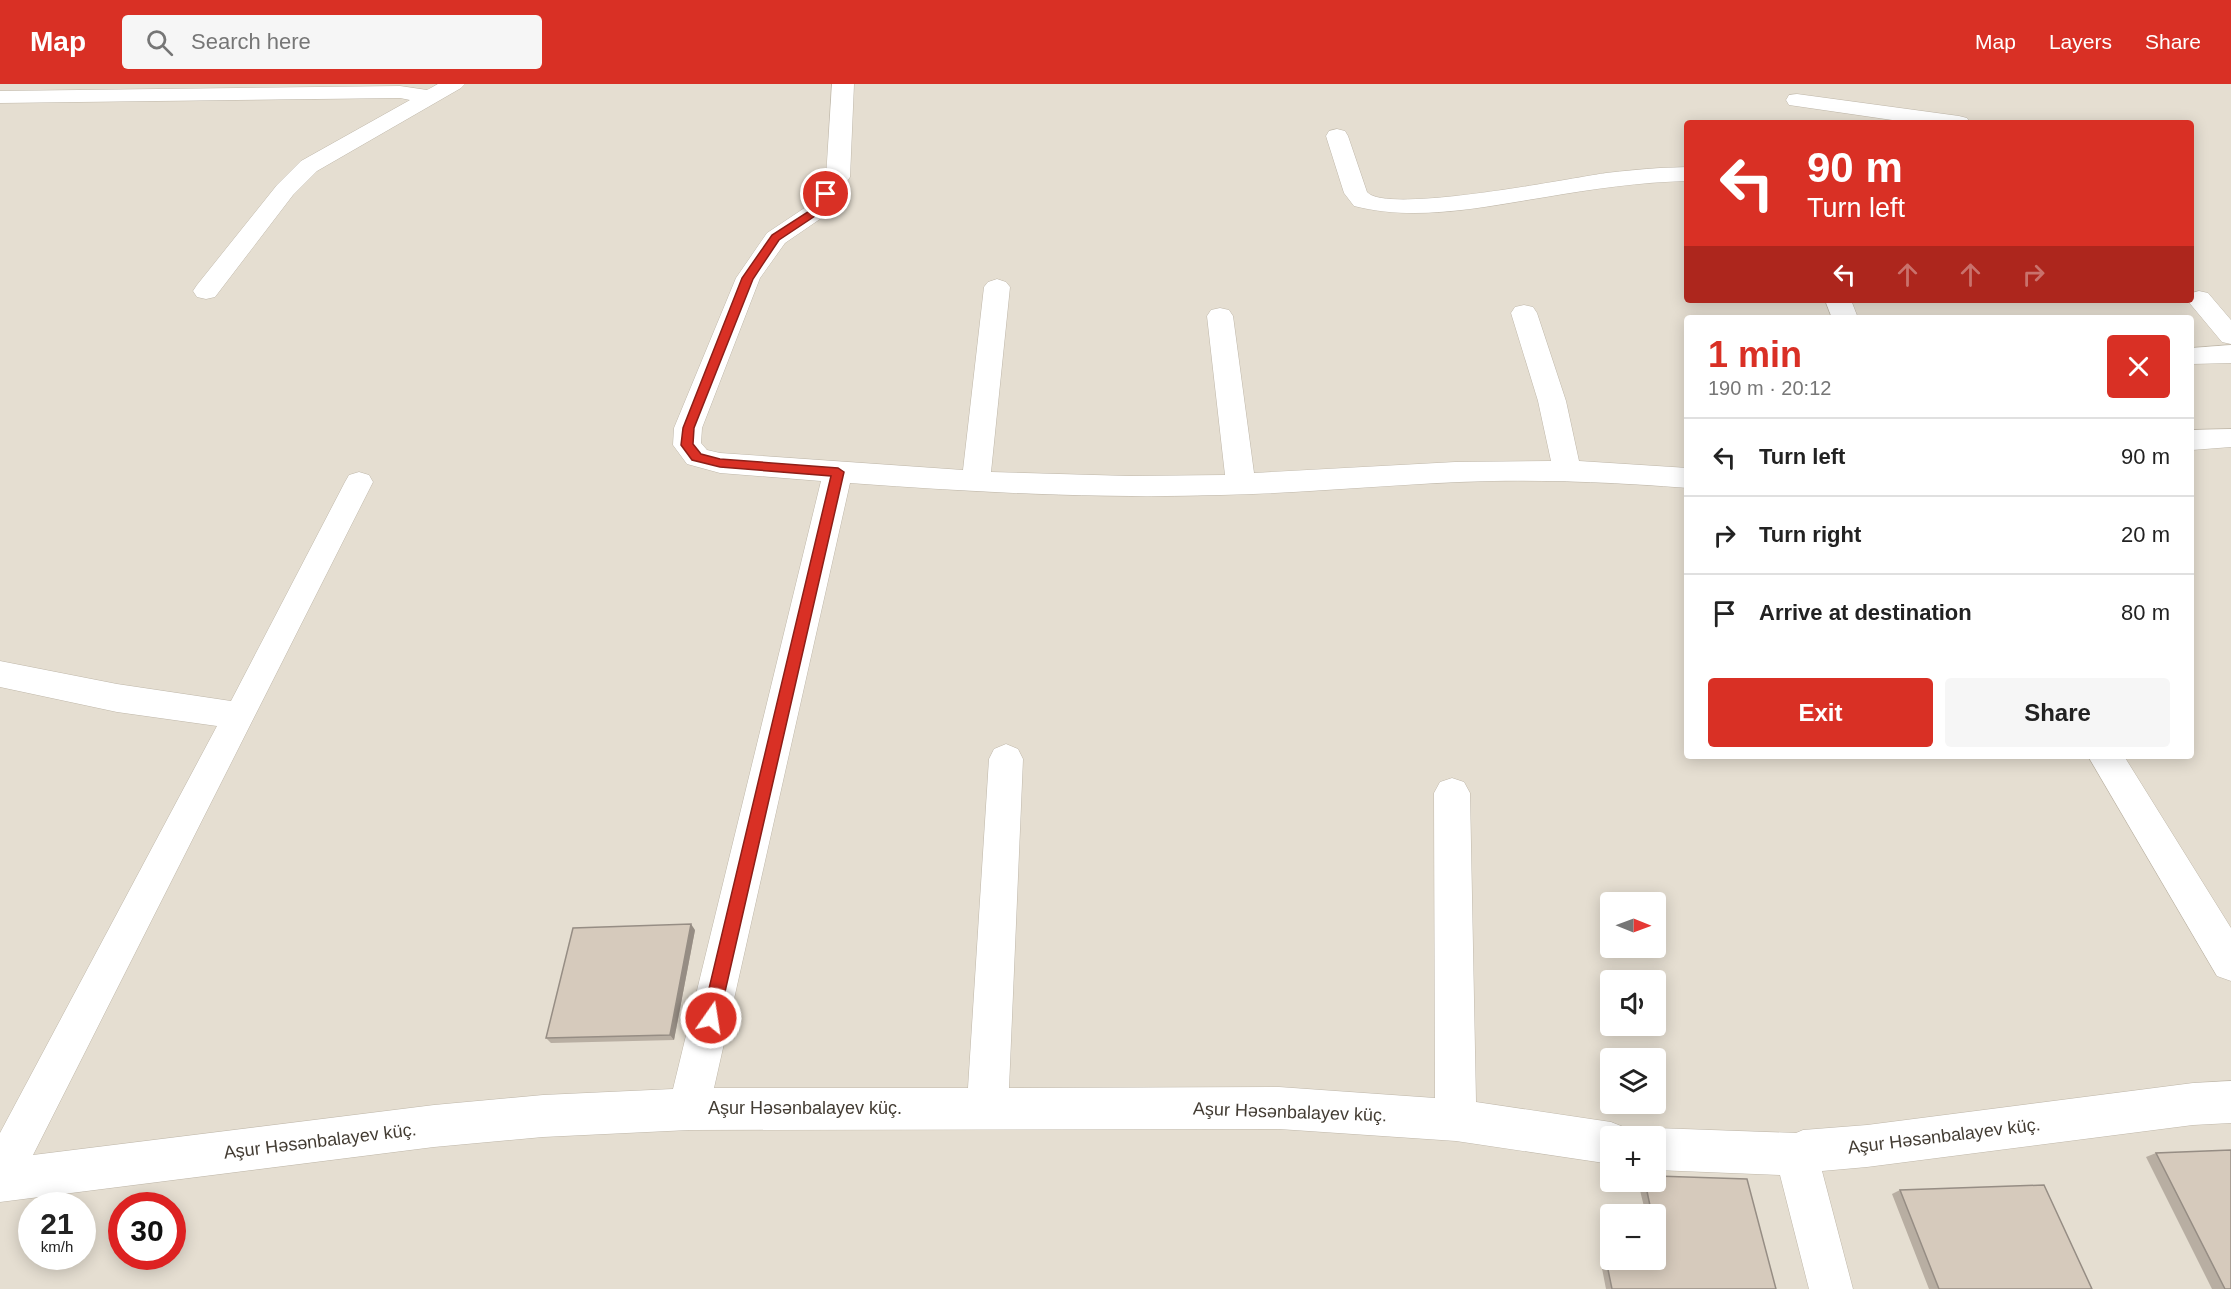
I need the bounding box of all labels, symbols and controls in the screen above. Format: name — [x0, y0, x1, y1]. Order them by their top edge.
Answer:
search box — [122, 15, 542, 69]
text: Map — [30, 26, 86, 57]
icon: search — [143, 26, 176, 59]
text: Search here — [191, 29, 311, 54]
text: Map — [1975, 30, 2016, 53]
text: Layers — [2049, 30, 2112, 53]
text: Share — [2145, 30, 2201, 53]
icon: left — [1708, 144, 1786, 222]
text: 90 m — [1807, 144, 1903, 191]
pin — [800, 168, 851, 219]
icon: arrive — [809, 177, 842, 210]
text: Turn left — [1807, 193, 1905, 223]
icon: left — [1828, 258, 1861, 291]
icon: ahead — [1891, 258, 1924, 291]
icon: ahead — [1954, 258, 1987, 291]
icon: right — [2017, 258, 2050, 291]
text: 1 min — [1708, 334, 1802, 375]
button: close — [2107, 335, 2170, 398]
text: 190 m · 20:12 — [1708, 377, 1831, 399]
icon: left — [1708, 441, 1741, 474]
text: Turn left — [1759, 444, 1845, 469]
text: 90 m — [2121, 444, 2170, 469]
icon: right — [1708, 519, 1741, 552]
text: Turn right — [1759, 522, 1861, 547]
text: 20 m — [2121, 522, 2170, 547]
icon: arrive — [1708, 597, 1741, 630]
text: Arrive at destination — [1759, 600, 1972, 625]
text: 80 m — [2121, 600, 2170, 625]
button: Exit — [1708, 678, 1933, 747]
button: Share — [1945, 678, 2170, 747]
north arrow — [1600, 892, 1666, 958]
map controls — [1600, 892, 1666, 1270]
button: sound — [1600, 970, 1666, 1036]
position arrow — [679, 986, 743, 1050]
button: layers — [1600, 1048, 1666, 1114]
street label: Aşur Həsənbalayev küç. — [708, 1098, 902, 1118]
street label: Aşur Həsənbalayev küç. — [1193, 1099, 1387, 1125]
street label: Aşur Həsənbalayev küç. — [1846, 1114, 2042, 1158]
street label: Aşur Həsənbalayev küç. — [222, 1119, 418, 1163]
button: + — [1600, 1126, 1666, 1192]
speed limit sign: 30 — [108, 1192, 186, 1270]
button: − — [1600, 1204, 1666, 1270]
text: 21 — [40, 1207, 74, 1240]
text: km/h — [41, 1238, 73, 1255]

